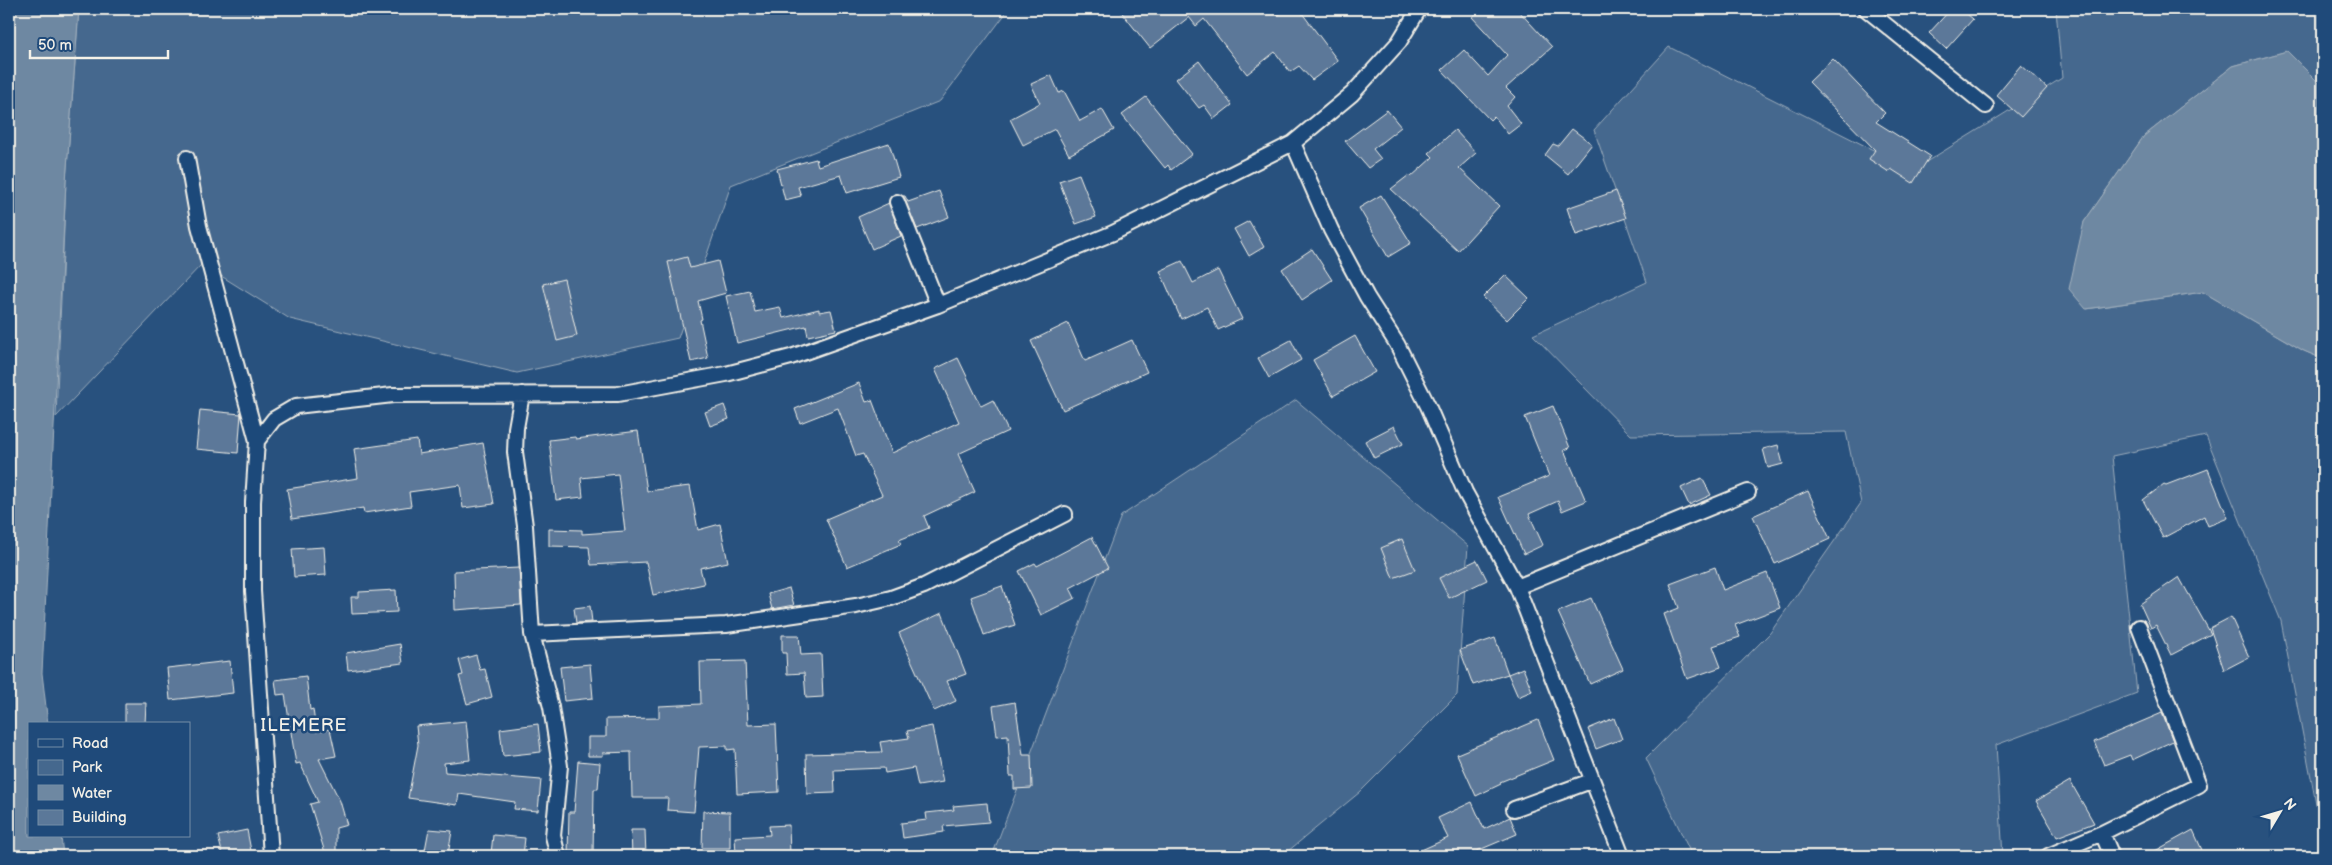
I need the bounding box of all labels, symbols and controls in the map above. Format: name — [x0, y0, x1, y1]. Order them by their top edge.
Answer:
scale bar — [30, 28, 168, 60]
text: 50 m — [38, 36, 72, 55]
district label: ILEMERE — [261, 715, 347, 736]
legend — [28, 722, 190, 838]
text: Road — [72, 734, 108, 753]
text: Park — [72, 758, 103, 777]
text: Water — [72, 784, 112, 803]
north arrow — [2254, 788, 2304, 838]
text: N — [2280, 795, 2300, 814]
text: Building — [72, 808, 127, 827]

